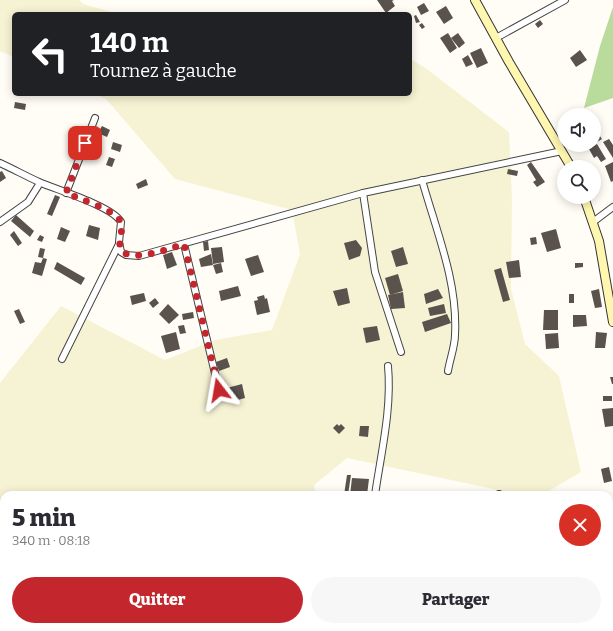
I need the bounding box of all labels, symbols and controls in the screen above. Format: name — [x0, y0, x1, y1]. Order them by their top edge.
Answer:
text: 140 m — [90, 26, 169, 59]
icon: left — [24, 28, 76, 80]
text: Tournez à gauche — [90, 60, 237, 82]
map controls — [557, 108, 601, 204]
button: sound — [557, 108, 601, 152]
pin — [68, 126, 102, 160]
icon: arrive — [74, 132, 96, 154]
button: search — [557, 160, 601, 204]
position arrow — [198, 369, 240, 411]
text: 5 min — [12, 504, 76, 532]
button: close — [559, 504, 601, 546]
text: 340 m · 08:18 — [12, 533, 90, 548]
button: Quitter — [12, 577, 303, 623]
button: Partager — [311, 577, 601, 623]

